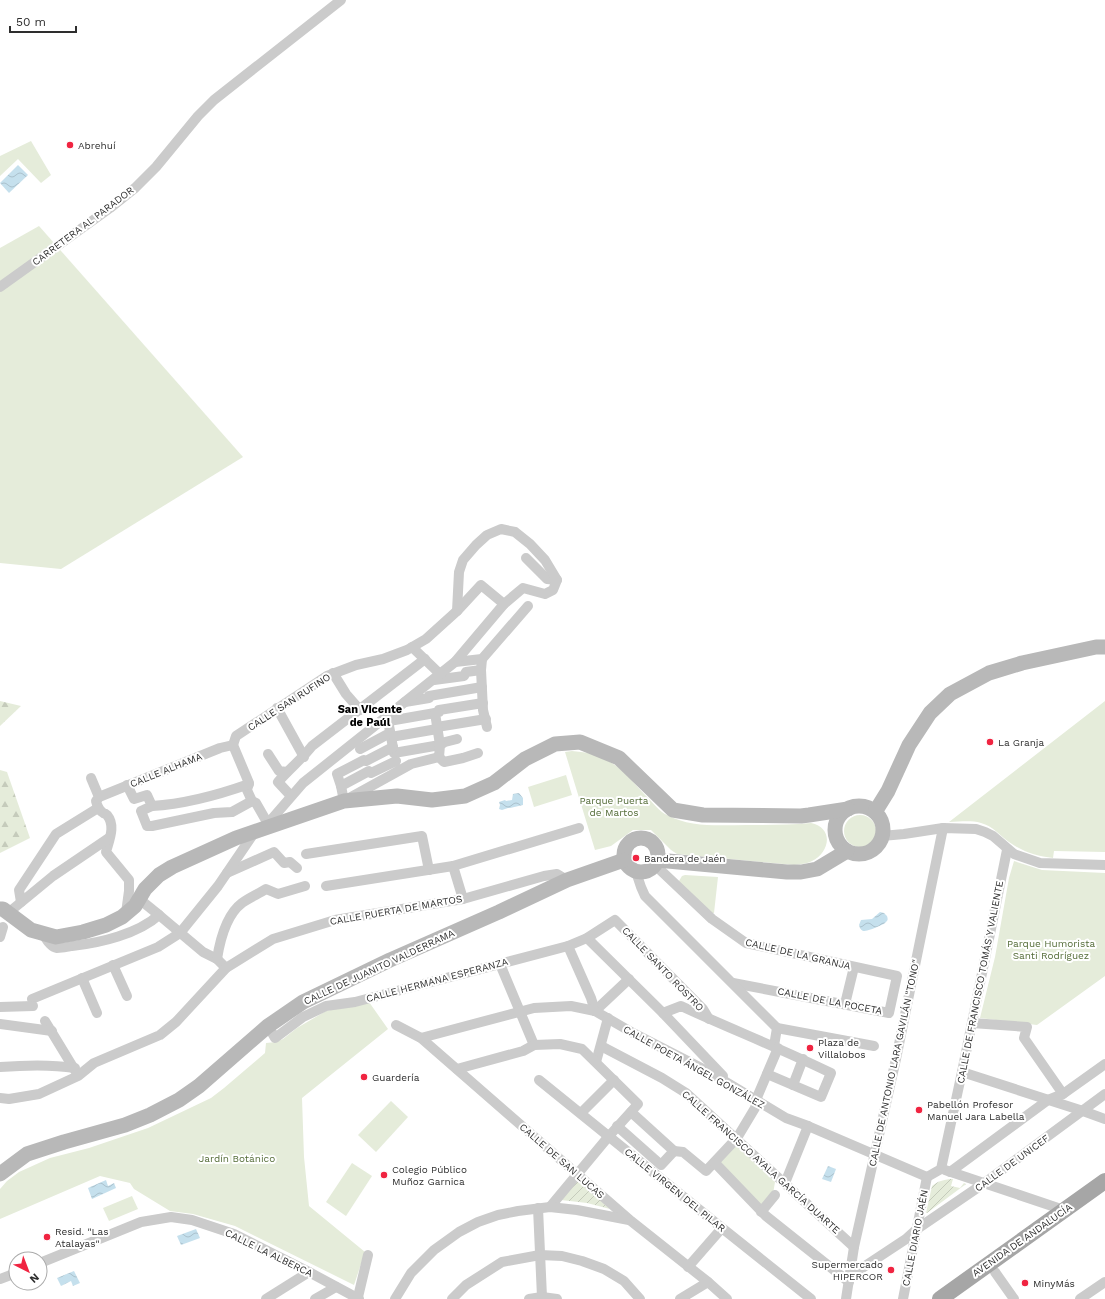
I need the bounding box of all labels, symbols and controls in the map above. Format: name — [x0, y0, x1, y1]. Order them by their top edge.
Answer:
scale bar — [10, 8, 76, 34]
text: 50 m — [16, 15, 46, 29]
marker: Abrehuí — [65, 140, 75, 150]
place label: Abrehuí — [78, 140, 116, 151]
street label: CARRETERA AL PARADOR — [30, 184, 136, 268]
street label: CALLE SAN RUFINO — [246, 671, 332, 733]
district label: San Vicente de Paúl — [338, 703, 402, 729]
marker: La Granja — [985, 737, 995, 747]
place label: La Granja — [998, 737, 1045, 748]
street label: CALLE ALHAMA — [128, 750, 204, 789]
park label: Parque Puerta de Martos — [580, 795, 649, 818]
marker: Bandera de Jaén — [631, 853, 641, 863]
place label: Bandera de Jaén — [644, 853, 726, 864]
street label: CALLE DE FRANCISCO TOMÁS Y VALIENTE — [955, 880, 1005, 1084]
street label: CALLE PUERTA DE MARTOS — [329, 893, 463, 927]
street label: CALLE SANTO ROSTRO — [620, 925, 706, 1013]
street label: CALLE DE JUANITO VALDERRAMA — [302, 927, 456, 1007]
street label: CALLE DE LA GRANJA — [744, 937, 852, 972]
park label: Parque Humorista Santi Rodríguez — [1007, 938, 1095, 961]
street label: CALLE HERMANA ESPERANZA — [365, 956, 510, 1004]
street label: CALLE DE ANTONIO LARA GAVILÁN "TONO" — [867, 959, 921, 1167]
street label: CALLE DE LA POCETA — [777, 985, 884, 1017]
street label: CALLE POETA ÁNGEL GONZÁLEZ — [621, 1023, 767, 1111]
place label: Plaza de Villalobos — [818, 1037, 866, 1060]
marker: Plaza de Villalobos — [805, 1043, 815, 1053]
marker: Guardería — [359, 1072, 369, 1082]
place label: Guardería — [372, 1072, 420, 1083]
street label: CALLE FRANCISCO AYALA GARCÍA DUARTE — [680, 1088, 842, 1236]
place label: Pabellón Profesor Manuel Jara Labella — [927, 1099, 1025, 1122]
marker: Pabellón Profesor Manuel Jara Labella — [914, 1105, 924, 1115]
street label: CALLE DE SAN LUCAS — [517, 1121, 607, 1201]
street label: CALLE DE UNICEF — [973, 1132, 1051, 1194]
street label: CALLE VIRGEN DEL PILAR — [622, 1146, 728, 1234]
park label: Jardín Botánico — [199, 1153, 275, 1164]
place label: Colegio Público Muñoz Garnica — [392, 1164, 467, 1187]
marker: Colegio Público Muñoz Garnica — [379, 1170, 389, 1180]
street label: CALLE DIARIO JAÉN — [900, 1189, 930, 1287]
street label: AVENIDA DE ANDALUCÍA — [970, 1201, 1074, 1279]
place label: Resid. "Las Atalayas" — [55, 1226, 108, 1249]
street label: CALLE LA ALBERCA — [223, 1227, 315, 1279]
marker: Resid. "Las Atalayas" — [42, 1232, 52, 1242]
north arrow — [8, 1251, 48, 1291]
place label: Supermercado HIPERCOR — [812, 1259, 883, 1282]
marker: Supermercado HIPERCOR — [886, 1265, 896, 1275]
text: N — [27, 1271, 42, 1286]
marker: MinyMás — [1020, 1278, 1030, 1288]
place label: MinyMás — [1033, 1278, 1075, 1289]

